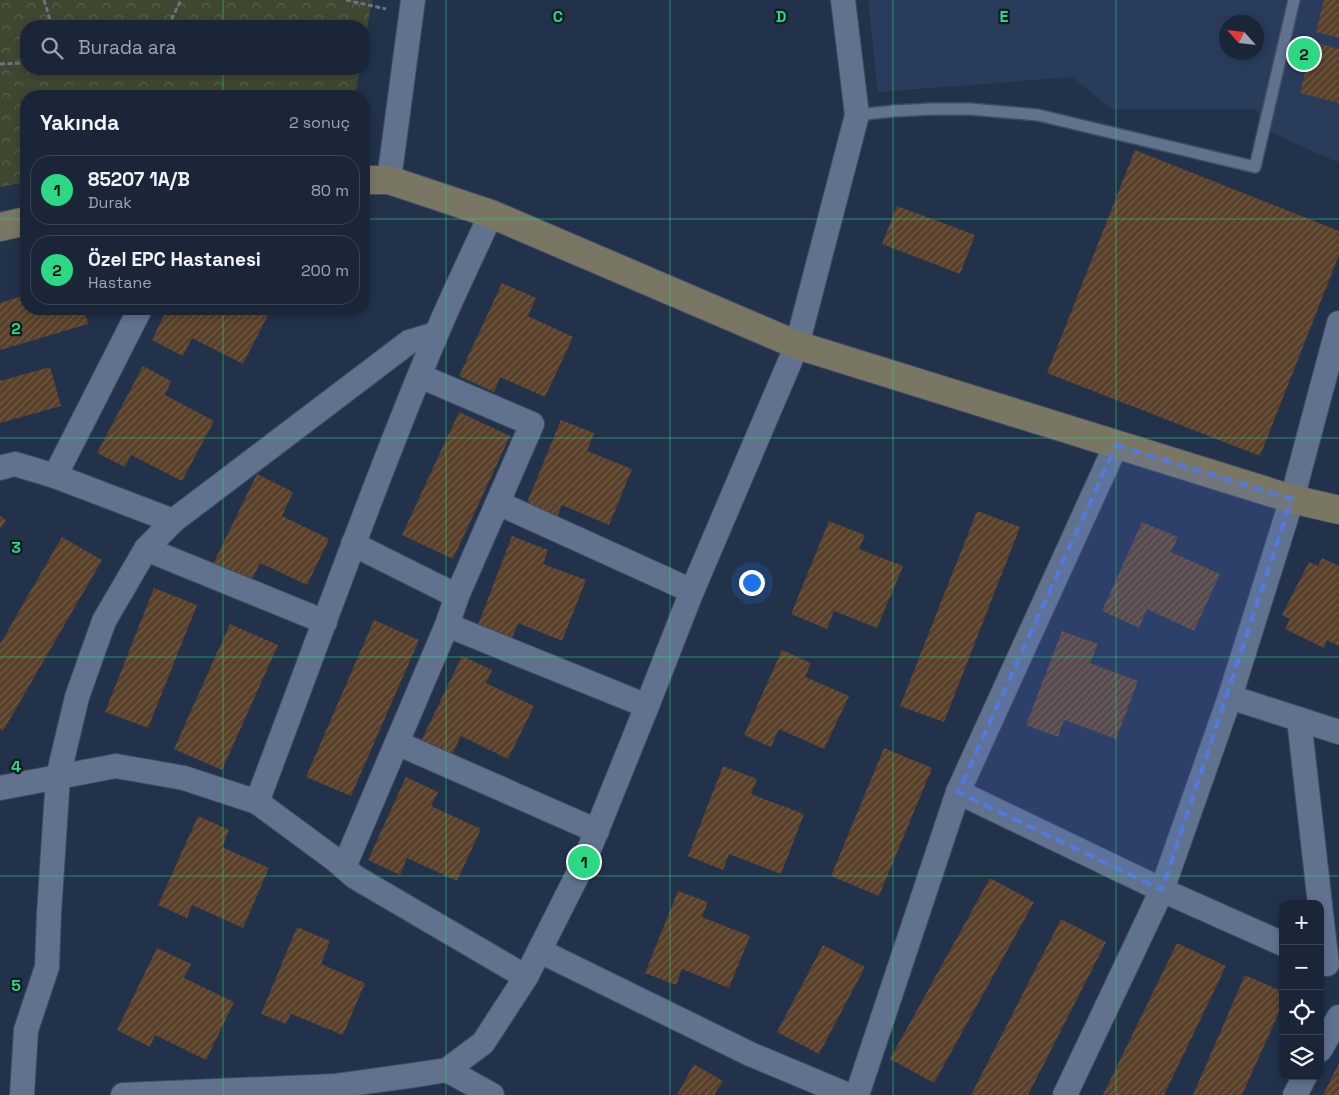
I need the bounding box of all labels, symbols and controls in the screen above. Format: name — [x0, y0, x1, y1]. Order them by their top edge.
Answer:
text: C — [553, 6, 563, 27]
text: D — [776, 6, 786, 27]
text: E — [1000, 6, 1009, 27]
north arrow — [1219, 15, 1264, 60]
search box — [20, 20, 370, 75]
icon: search — [38, 34, 66, 62]
text: Burada ara — [78, 35, 176, 60]
pin: 2 — [1288, 35, 1320, 73]
text: Yakında — [40, 109, 119, 136]
text: 2 sonuç — [289, 112, 350, 133]
text: 85207 1A/B — [88, 167, 190, 192]
text: 1 — [53, 180, 61, 201]
text: 80 m — [311, 180, 349, 201]
text: Durak — [88, 192, 132, 213]
text: Özel EPC Hastanesi — [88, 247, 261, 272]
text: 2 — [52, 260, 62, 281]
text: 200 m — [301, 260, 349, 281]
text: Hastane — [88, 272, 152, 293]
text: 2 — [11, 318, 21, 339]
text: 3 — [11, 537, 21, 558]
your location — [739, 570, 765, 596]
text: 4 — [11, 756, 21, 777]
pin: 1 — [568, 843, 600, 881]
map controls — [1279, 900, 1324, 1080]
button: + — [1279, 900, 1324, 945]
button: − — [1279, 945, 1324, 990]
text: 5 — [11, 975, 21, 996]
button: locate — [1279, 990, 1324, 1035]
button: layers — [1279, 1035, 1324, 1080]

